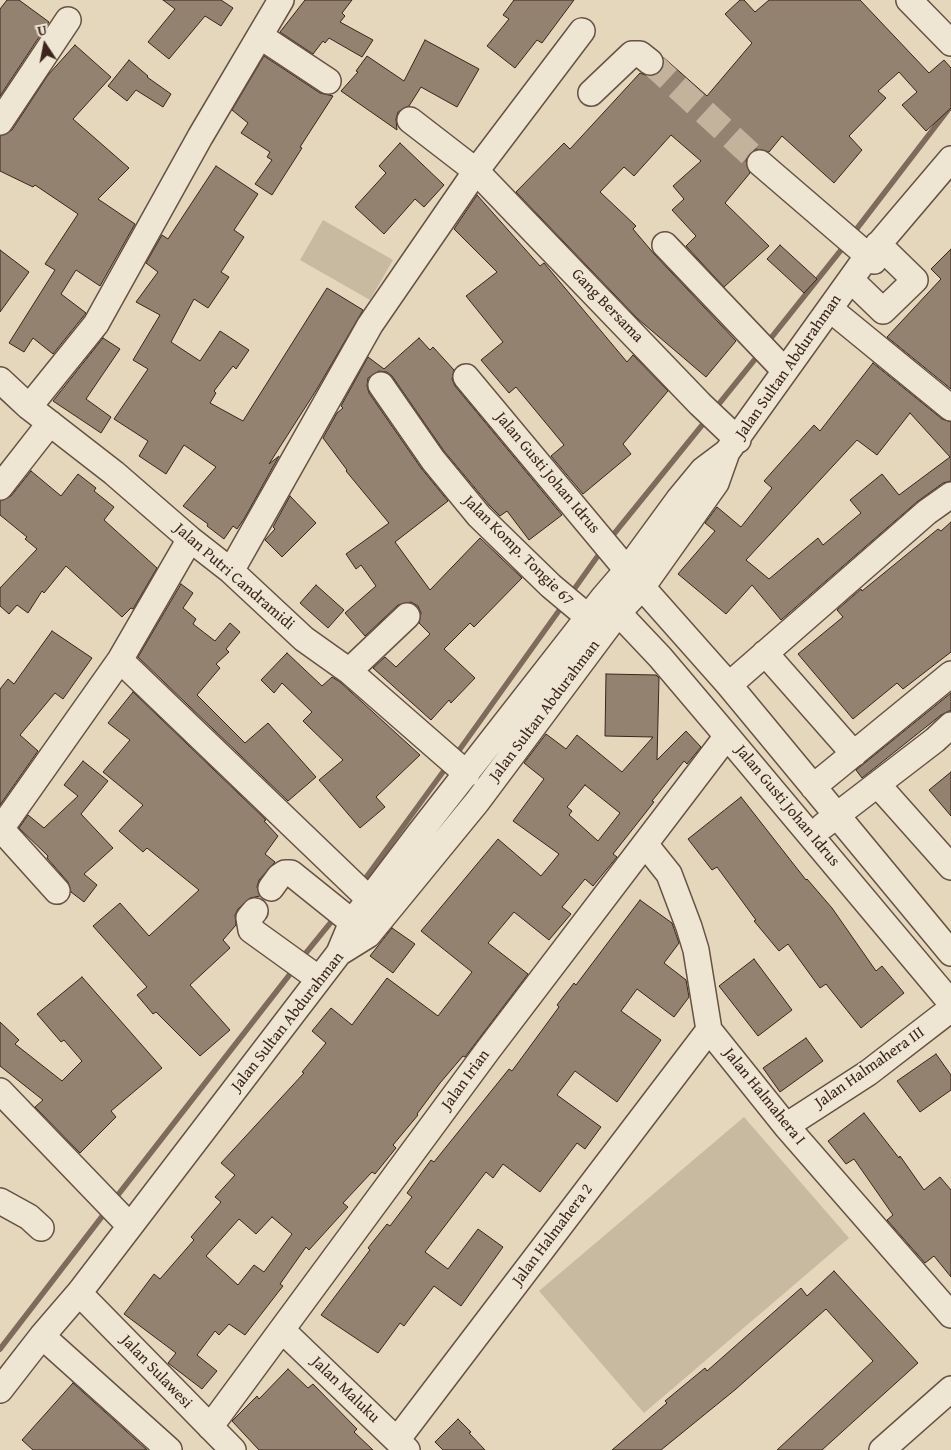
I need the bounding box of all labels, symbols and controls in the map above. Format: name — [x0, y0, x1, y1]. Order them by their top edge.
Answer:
north arrow — [20, 20, 70, 70]
text: U — [36, 20, 49, 41]
street label: Gang Bersama — [567, 265, 647, 347]
street label: Jalan Sultan Abdurahman — [732, 291, 846, 443]
street label: Jalan Gusti Johan Idrus — [491, 408, 603, 538]
street label: Jalan Komp. Tongie 67 — [459, 492, 577, 610]
street label: Jalan Putri Candramidi — [170, 520, 298, 634]
street label: Jalan Sultan Abdurahman — [486, 637, 604, 785]
street label: Jalan Gusti Johan Idrus — [731, 741, 843, 871]
street label: Jalan Sultan Abdurahman — [228, 948, 348, 1096]
street label: Jalan Halmahera III — [812, 1023, 928, 1113]
street label: Jalan Halmahera I — [719, 1045, 809, 1149]
street label: Jalan Irian — [438, 1046, 494, 1114]
street label: Jalan Halmahera 2 — [509, 1180, 597, 1290]
street label: Jalan Sulawesi — [116, 1331, 196, 1413]
street label: Jalan Maluku — [307, 1353, 383, 1427]

